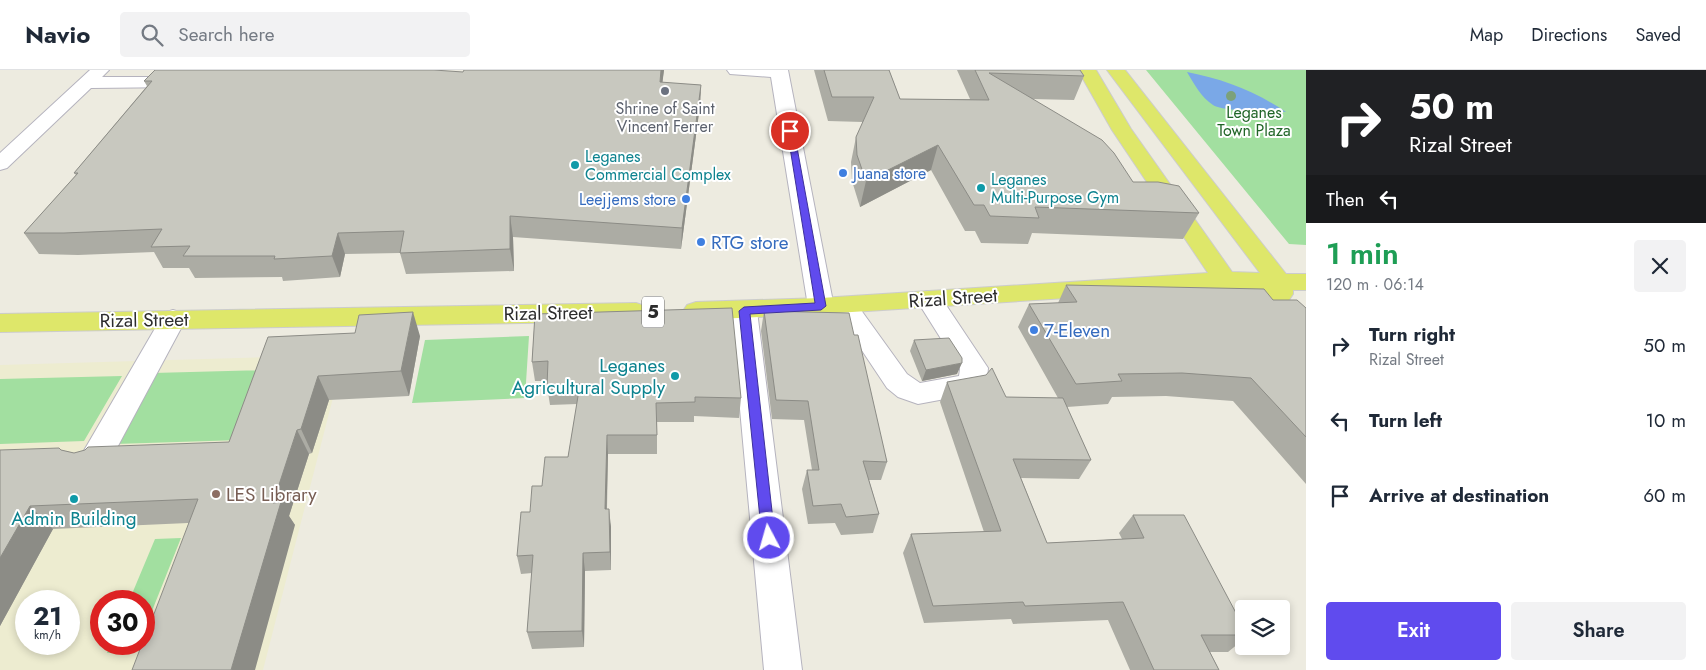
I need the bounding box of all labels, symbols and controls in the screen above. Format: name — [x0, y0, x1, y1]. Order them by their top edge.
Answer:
search box — [120, 12, 470, 57]
text: Navio — [25, 17, 90, 52]
icon: search — [138, 21, 166, 49]
text: Search here — [178, 21, 274, 48]
text: Map — [1470, 22, 1503, 48]
text: Directions — [1531, 22, 1607, 48]
text: Saved — [1635, 22, 1681, 48]
text: 50 m — [1409, 82, 1494, 132]
marker: Shrine of Saint Vincent Ferrer — [659, 85, 671, 97]
icon: right — [1326, 90, 1391, 155]
place label: Shrine of Saint Vincent Ferrer — [615, 97, 715, 138]
park label: Leganes Town Plaza — [1217, 101, 1291, 142]
pin — [769, 110, 811, 152]
icon: arrive — [776, 117, 804, 145]
text: Rizal Street — [1409, 128, 1512, 160]
place label: Leganes Commercial Complex — [585, 145, 731, 186]
marker: Leganes Commercial Complex — [569, 159, 581, 171]
place label: Juana store — [851, 162, 926, 185]
marker: Juana store — [837, 167, 849, 179]
place label: Leganes Multi-Purpose Gym — [991, 168, 1119, 209]
marker: Leganes Multi-Purpose Gym — [975, 182, 987, 194]
icon: left — [1375, 185, 1403, 213]
text: Then — [1326, 186, 1365, 213]
place label: Leejjems store — [579, 188, 676, 211]
marker: Leejjems store — [680, 193, 692, 205]
place label: RTG store — [711, 229, 789, 256]
text: 1 min — [1326, 232, 1399, 275]
marker: RTG store — [695, 236, 707, 248]
button: close — [1634, 240, 1686, 292]
text: 120 m · 06:14 — [1326, 273, 1424, 296]
street label: Rizal Street — [908, 281, 999, 315]
road number: 5 — [642, 296, 664, 328]
street label: Rizal Street — [503, 299, 593, 327]
street label: Rizal Street — [99, 306, 189, 334]
place label: 7-Eleven — [1044, 317, 1110, 344]
text: Turn right — [1369, 321, 1455, 348]
marker: 7-Eleven — [1028, 324, 1040, 336]
icon: right — [1326, 332, 1354, 360]
text: 50 m — [1643, 332, 1686, 359]
text: Rizal Street — [1369, 348, 1444, 371]
place label: Leganes Agricultural Supply — [512, 352, 666, 401]
marker: Leganes Agricultural Supply — [669, 370, 681, 382]
icon: left — [1326, 407, 1354, 435]
text: Turn left — [1369, 407, 1442, 434]
text: 10 m — [1646, 407, 1686, 434]
place label: LES Library — [226, 481, 317, 508]
icon: arrive — [1326, 482, 1354, 510]
text: Arrive at destination — [1369, 482, 1549, 509]
text: 60 m — [1643, 482, 1686, 509]
marker: LES Library — [210, 488, 222, 500]
marker: Admin Building — [68, 493, 80, 505]
place label: Admin Building — [11, 505, 137, 532]
position arrow — [742, 511, 794, 563]
speed limit sign: 30 — [90, 590, 155, 655]
text: 21 — [33, 598, 62, 634]
map controls — [1235, 600, 1290, 655]
button: layers — [1235, 600, 1290, 655]
button: Exit — [1326, 602, 1501, 660]
button: Share — [1511, 602, 1686, 660]
text: km/h — [34, 626, 61, 644]

